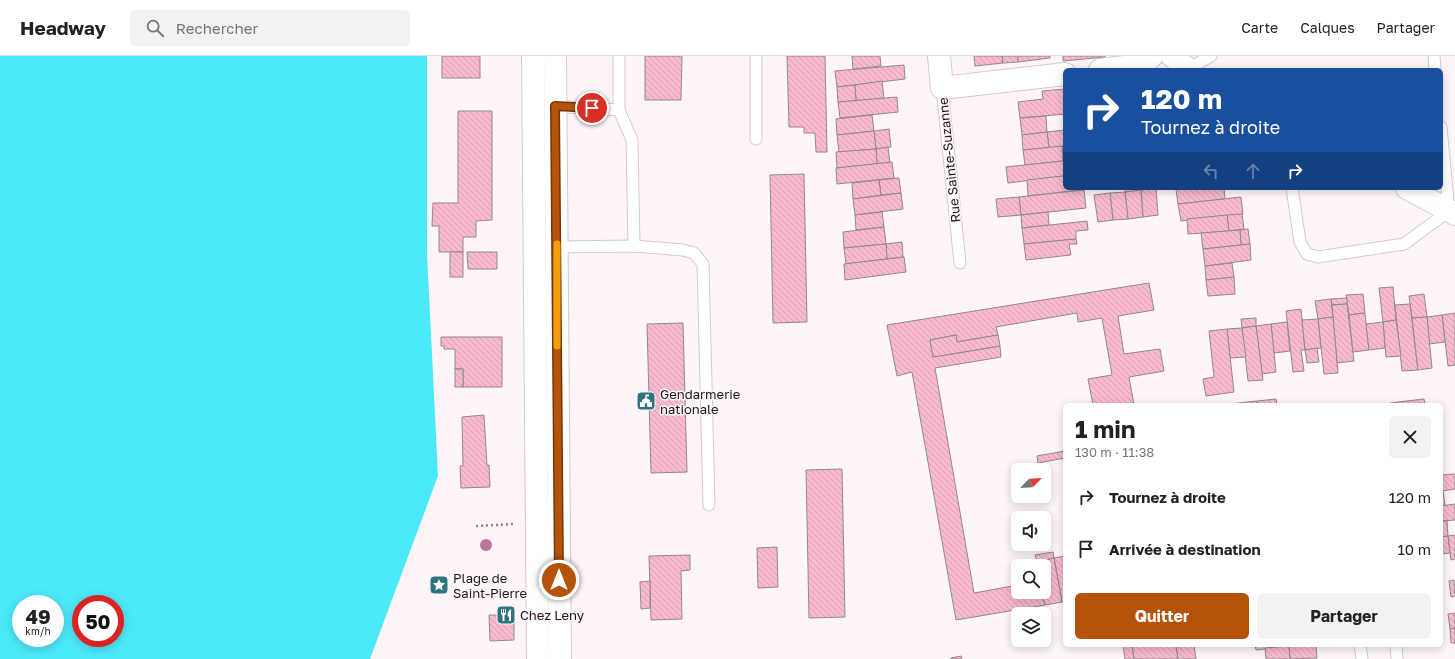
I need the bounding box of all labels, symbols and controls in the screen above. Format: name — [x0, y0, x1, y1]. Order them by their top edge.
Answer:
search box — [130, 10, 410, 46]
text: Headway — [20, 16, 106, 39]
icon: search — [144, 17, 166, 39]
text: Rechercher — [176, 19, 258, 37]
text: Carte — [1241, 19, 1278, 36]
text: Calques — [1300, 19, 1355, 36]
text: Partager — [1377, 19, 1435, 36]
text: 120 m — [1141, 82, 1222, 115]
icon: right — [1075, 84, 1127, 136]
pin — [575, 91, 609, 125]
icon: arrive — [581, 97, 603, 119]
street label: Rue Sainte-Suzanne — [934, 97, 964, 223]
text: Tournez à droite — [1141, 116, 1280, 138]
icon: left — [1200, 160, 1222, 182]
icon: ahead — [1242, 160, 1264, 182]
icon: right — [1284, 160, 1306, 182]
place label: Gendarmerie nationale — [660, 386, 740, 417]
public building icon: Gendarmerie nationale — [635, 390, 657, 412]
text: 1 min — [1075, 414, 1135, 443]
button: close — [1389, 416, 1431, 458]
text: 130 m · 11:38 — [1075, 444, 1154, 460]
north arrow — [1011, 463, 1051, 503]
map controls — [1011, 463, 1051, 647]
icon: right — [1075, 486, 1097, 508]
text: Tournez à droite — [1109, 488, 1226, 506]
text: 120 m — [1389, 488, 1431, 506]
button: sound — [1011, 511, 1051, 551]
icon: arrive — [1075, 538, 1097, 560]
text: Arrivée à destination — [1109, 540, 1261, 558]
text: 10 m — [1397, 540, 1431, 558]
position arrow — [538, 559, 580, 601]
button: search — [1011, 559, 1051, 599]
place label: Plage de Saint-Pierre — [453, 570, 527, 601]
place icon: Plage de Saint-Pierre — [428, 574, 450, 596]
button: Quitter — [1075, 593, 1249, 639]
button: Partager — [1257, 593, 1431, 639]
speed limit sign: 50 — [72, 595, 124, 647]
text: 49 — [25, 604, 51, 628]
restaurant icon: Chez Leny — [495, 604, 517, 626]
place label: Chez Leny — [520, 607, 585, 623]
button: layers — [1011, 607, 1051, 647]
text: km/h — [25, 625, 51, 637]

